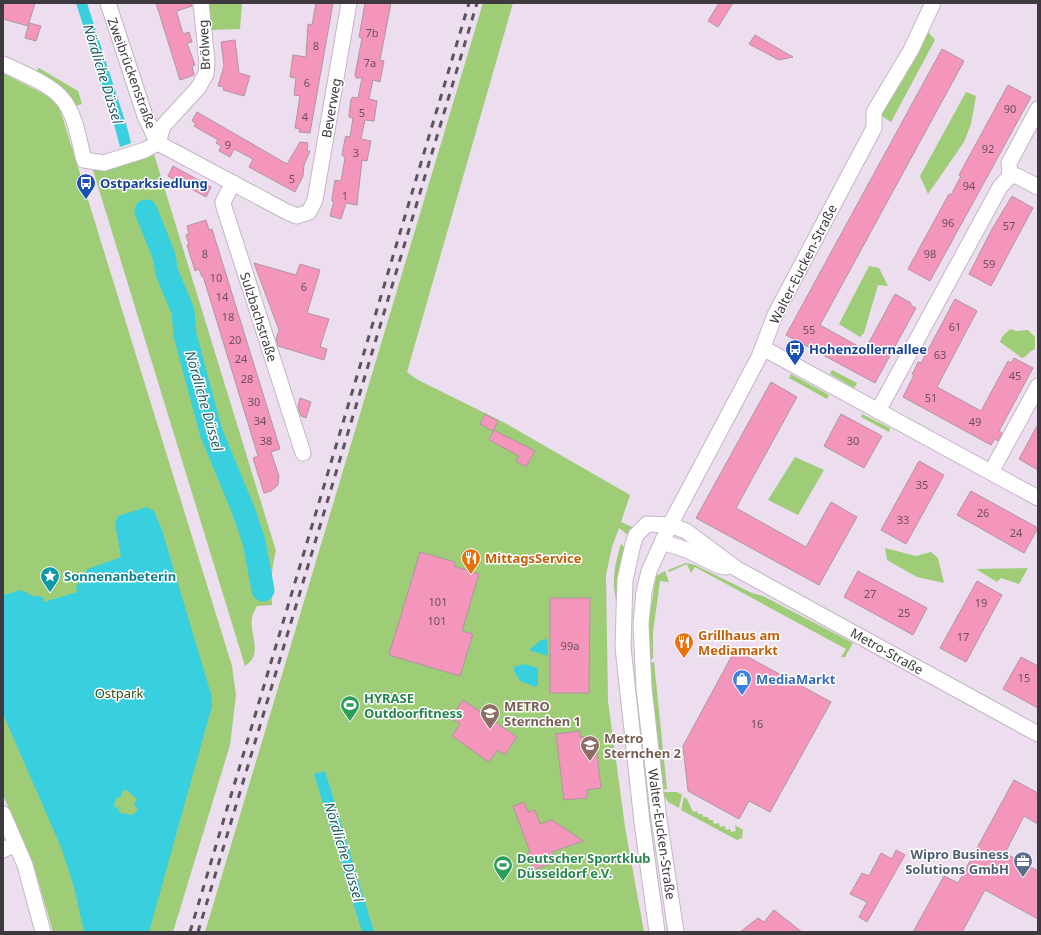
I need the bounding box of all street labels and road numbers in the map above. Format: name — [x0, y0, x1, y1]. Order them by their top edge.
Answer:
street label: Zweibrückenstraße — [104, 15, 160, 131]
street label: Brölweg — [194, 19, 214, 71]
street label: Beverweg — [317, 77, 345, 139]
street label: Walter-Eucken-Straße — [765, 201, 841, 327]
street label: Sulzbachstraße — [236, 270, 282, 364]
street label: Metro-Straße — [847, 624, 927, 678]
street label: Walter-Eucken-Straße — [644, 767, 680, 901]

